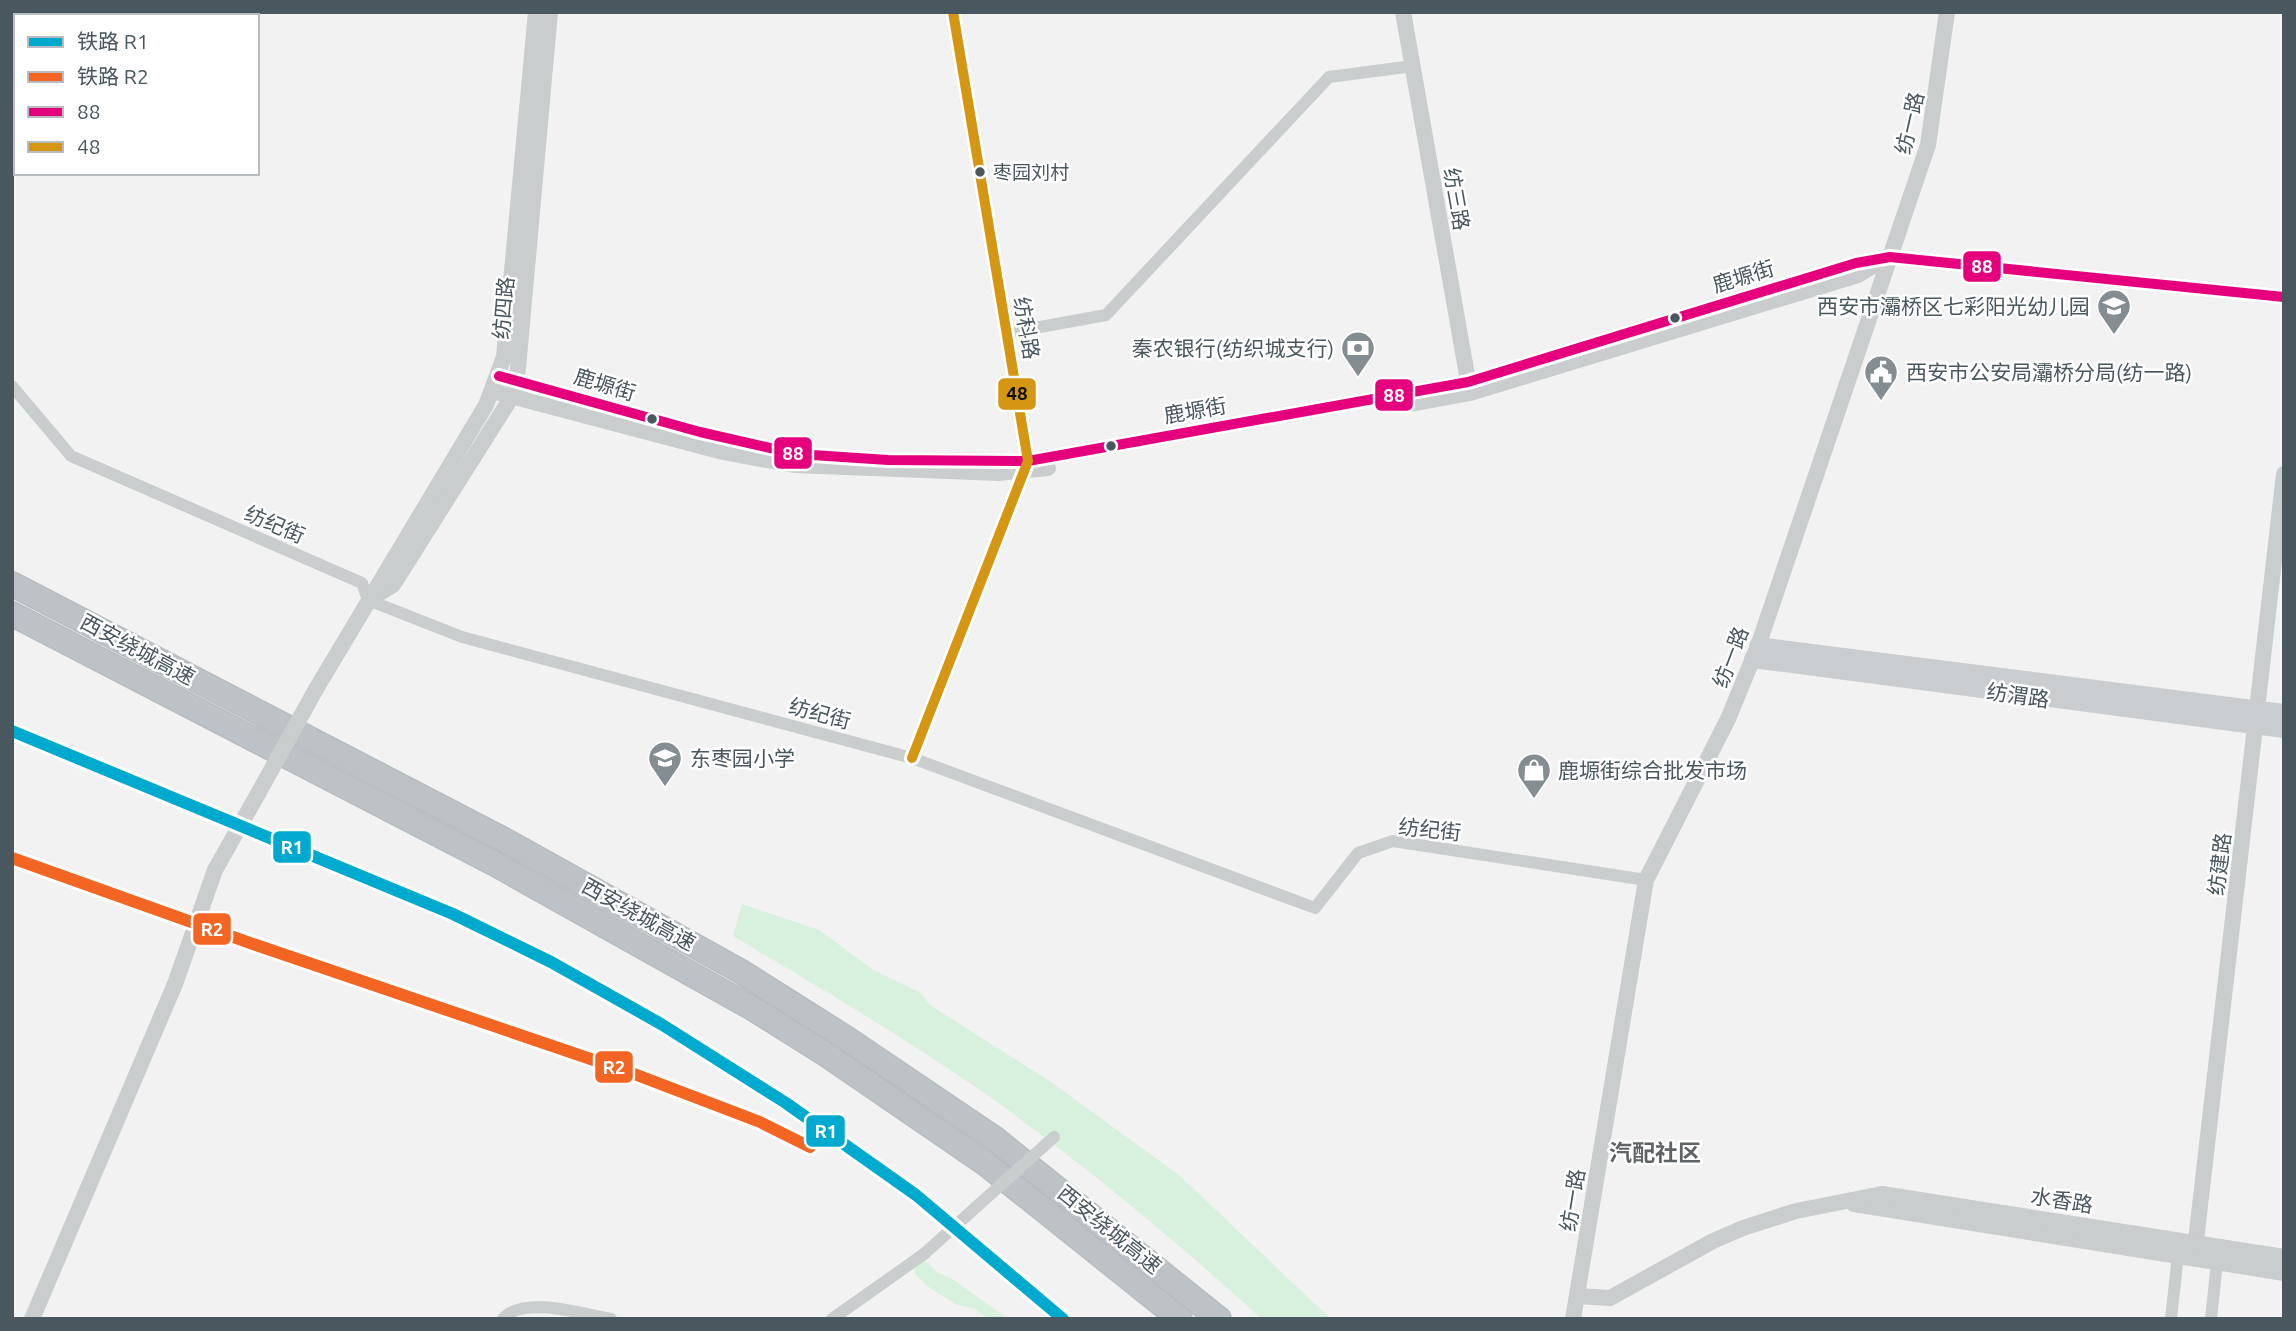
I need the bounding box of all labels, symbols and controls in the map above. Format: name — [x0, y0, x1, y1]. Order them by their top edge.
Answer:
legend — [14, 14, 259, 175]
text: 铁路 R1 — [77, 29, 149, 53]
text: 铁路 R2 — [77, 64, 149, 88]
street label: 纺一路 — [1890, 90, 1928, 156]
text: 88 — [77, 99, 101, 123]
text: 48 — [77, 134, 101, 158]
place label: 枣园刘村 — [993, 161, 1069, 183]
marker: 枣园刘村 — [973, 165, 987, 179]
street label: 纺三路 — [1440, 166, 1474, 232]
line badge: 88 — [1962, 250, 2002, 283]
street label: 鹿塬街 — [1709, 255, 1777, 297]
text: 88 — [1971, 255, 1993, 277]
street label: 纺四路 — [488, 276, 518, 340]
school or university icon: 西安市灞桥区七彩阳光幼儿园 — [2095, 287, 2133, 336]
place label: 西安市灞桥区七彩阳光幼儿园 — [1817, 294, 2090, 318]
street label: 纺科路 — [1010, 295, 1044, 361]
unlabelled marker — [1668, 311, 1682, 325]
bank icon: 秦农银行(纺织城支行) — [1339, 329, 1377, 378]
place label: 秦农银行(纺织城支行) — [1132, 336, 1334, 360]
public building icon: 西安市公安局灞桥分局(纺一路) — [1862, 353, 1900, 402]
place label: 西安市公安局灞桥分局(纺一路) — [1906, 360, 2192, 384]
street label: 鹿塬街 — [571, 363, 639, 405]
line badge: 48 — [997, 377, 1037, 411]
line badge: 88 — [1374, 378, 1414, 412]
text: 48 — [1006, 382, 1028, 404]
text: 88 — [1383, 384, 1405, 406]
street label: 鹿塬街 — [1162, 393, 1228, 427]
unlabelled marker — [645, 412, 659, 426]
line badge: 88 — [773, 436, 813, 470]
unlabelled marker — [1104, 439, 1118, 453]
text: 88 — [782, 442, 804, 464]
street label: 纺纪街 — [241, 501, 309, 547]
street label: 西安绕城高速 — [77, 609, 199, 689]
street label: 纺一路 — [1708, 623, 1752, 691]
street label: 纺渭路 — [1985, 679, 2051, 711]
street label: 纺纪街 — [786, 693, 854, 733]
school or university icon: 东枣园小学 — [646, 739, 684, 788]
place label: 东枣园小学 — [690, 746, 795, 770]
shop icon: 鹿塬街综合批发市场 — [1515, 751, 1553, 800]
place label: 鹿塬街综合批发市场 — [1558, 758, 1747, 782]
street label: 纺纪街 — [1397, 814, 1463, 844]
line badge: R1 — [272, 830, 312, 864]
street label: 纺建路 — [2203, 831, 2235, 897]
text: R1 — [280, 836, 304, 858]
street label: 西安绕城高速 — [578, 873, 700, 955]
line badge: R2 — [192, 912, 232, 946]
text: R2 — [200, 918, 224, 940]
line badge: R2 — [594, 1050, 634, 1084]
text: R2 — [602, 1056, 626, 1078]
line badge: R1 — [805, 1114, 846, 1148]
text: R1 — [814, 1120, 838, 1142]
district label: 汽配社区 — [1609, 1140, 1701, 1165]
street label: 纺一路 — [1555, 1167, 1589, 1233]
street label: 西安绕城高速 — [1053, 1180, 1167, 1278]
street label: 水香路 — [2029, 1183, 2095, 1217]

